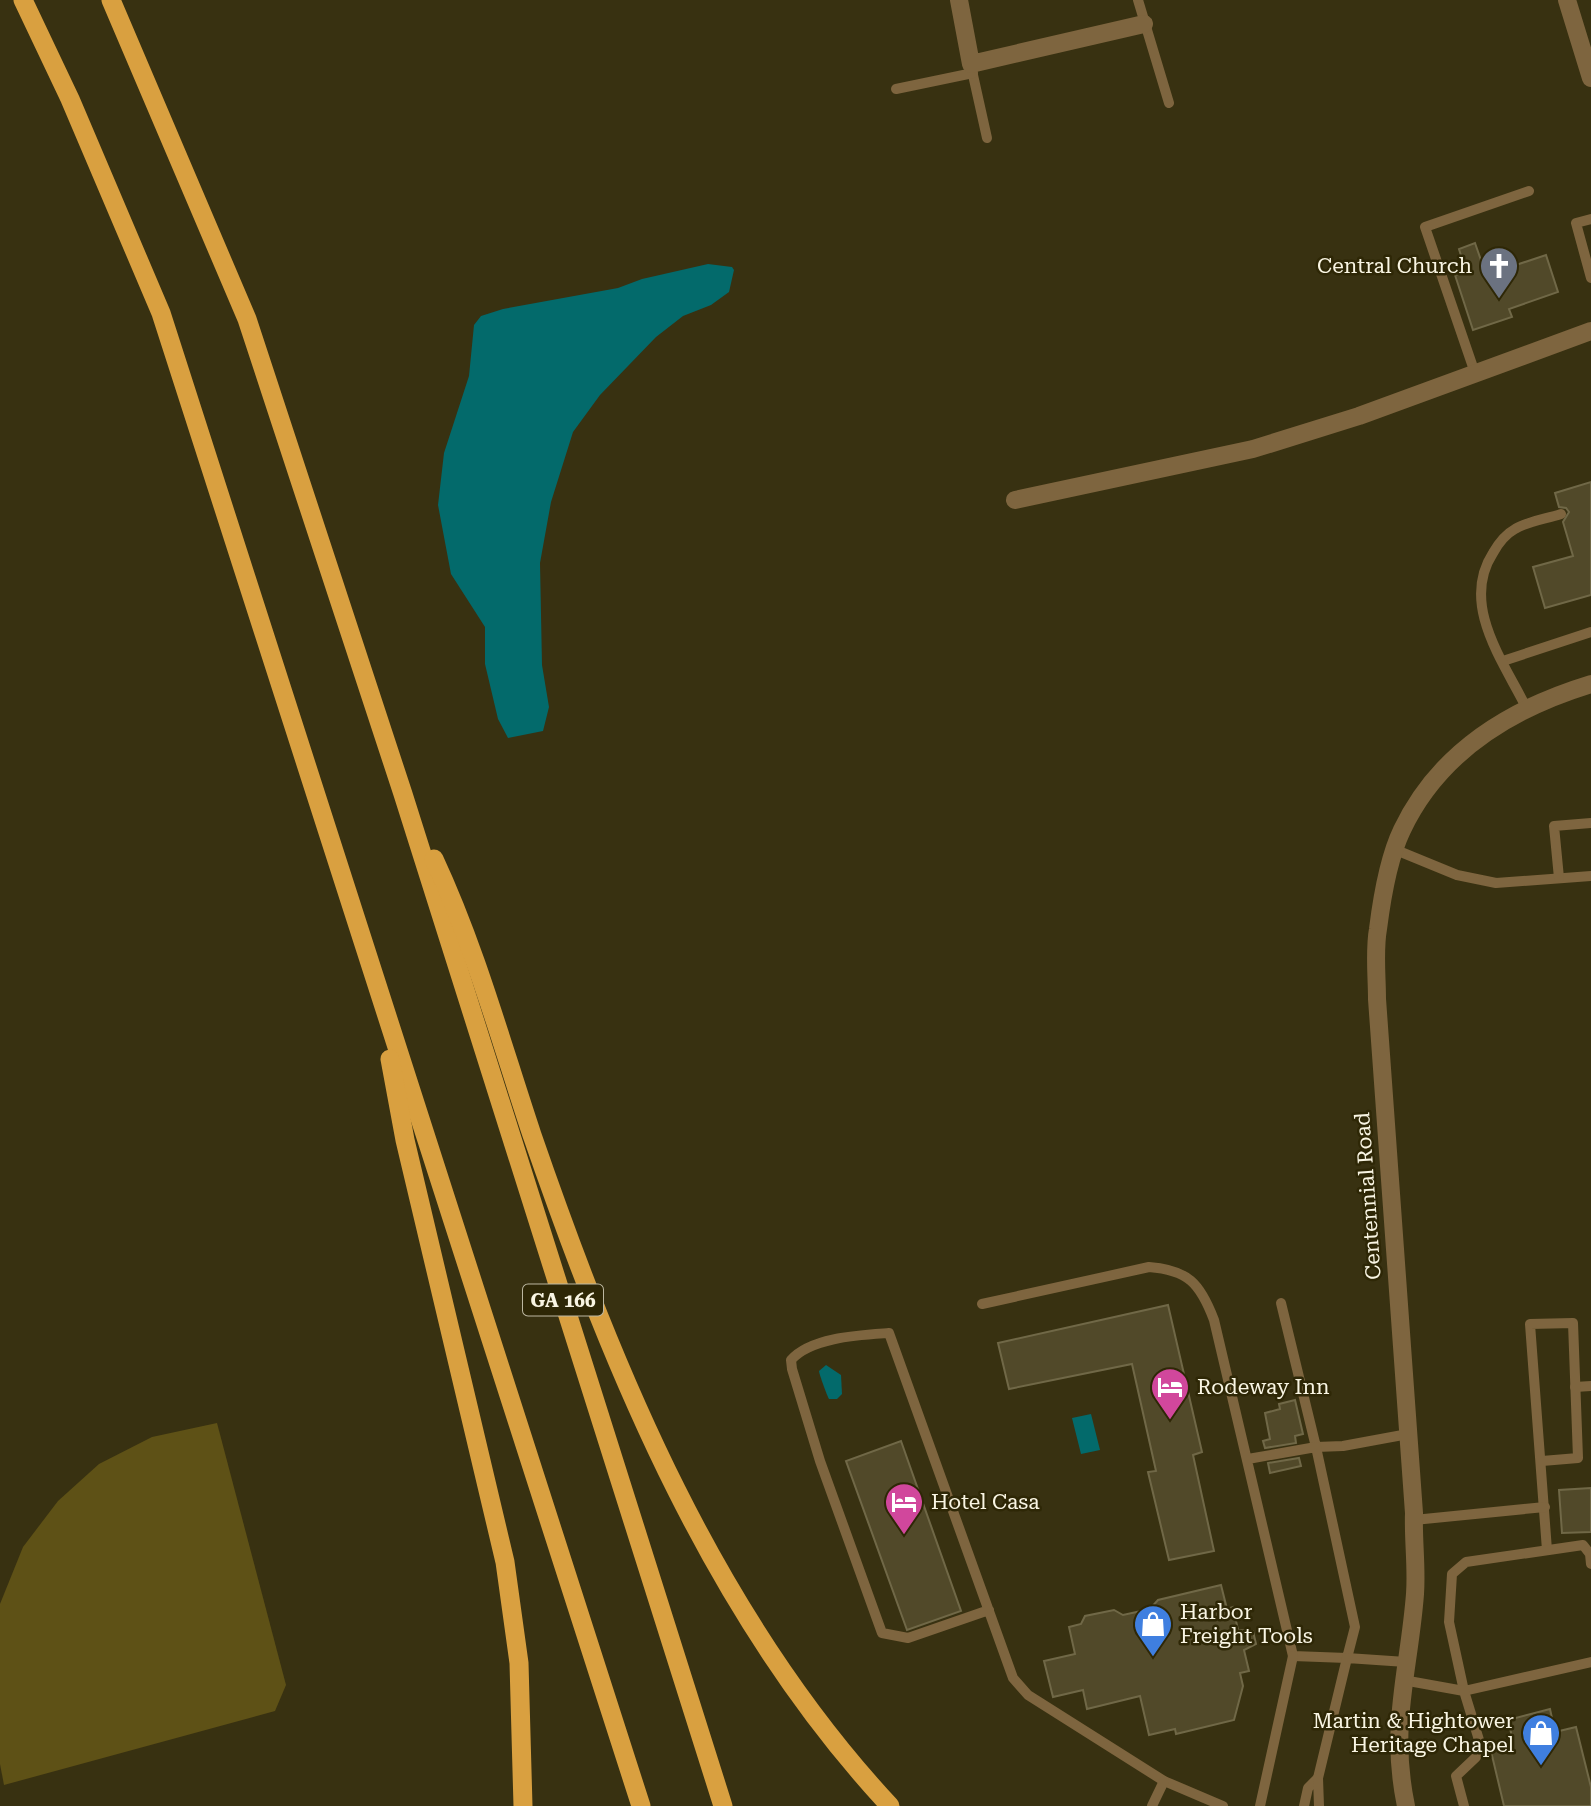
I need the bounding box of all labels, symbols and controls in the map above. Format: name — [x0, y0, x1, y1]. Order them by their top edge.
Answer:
church icon: Central Church — [1478, 245, 1520, 300]
place label: Central Church — [1317, 254, 1472, 278]
street label: Centennial Road — [1350, 1111, 1386, 1281]
road number: GA 166 — [523, 1284, 603, 1316]
hotel icon: Rodeway Inn — [1149, 1366, 1191, 1421]
place label: Rodeway Inn — [1197, 1375, 1330, 1399]
hotel icon: Hotel Casa — [883, 1481, 925, 1536]
place label: Hotel Casa — [931, 1490, 1040, 1514]
place label: Harbor Freight Tools — [1180, 1600, 1313, 1648]
shop icon: Harbor Freight Tools — [1132, 1603, 1174, 1658]
place label: Martin & Hightower Heritage Chapel — [1313, 1709, 1515, 1757]
shop icon: Martin & Hightower Heritage Chapel — [1520, 1712, 1562, 1767]

